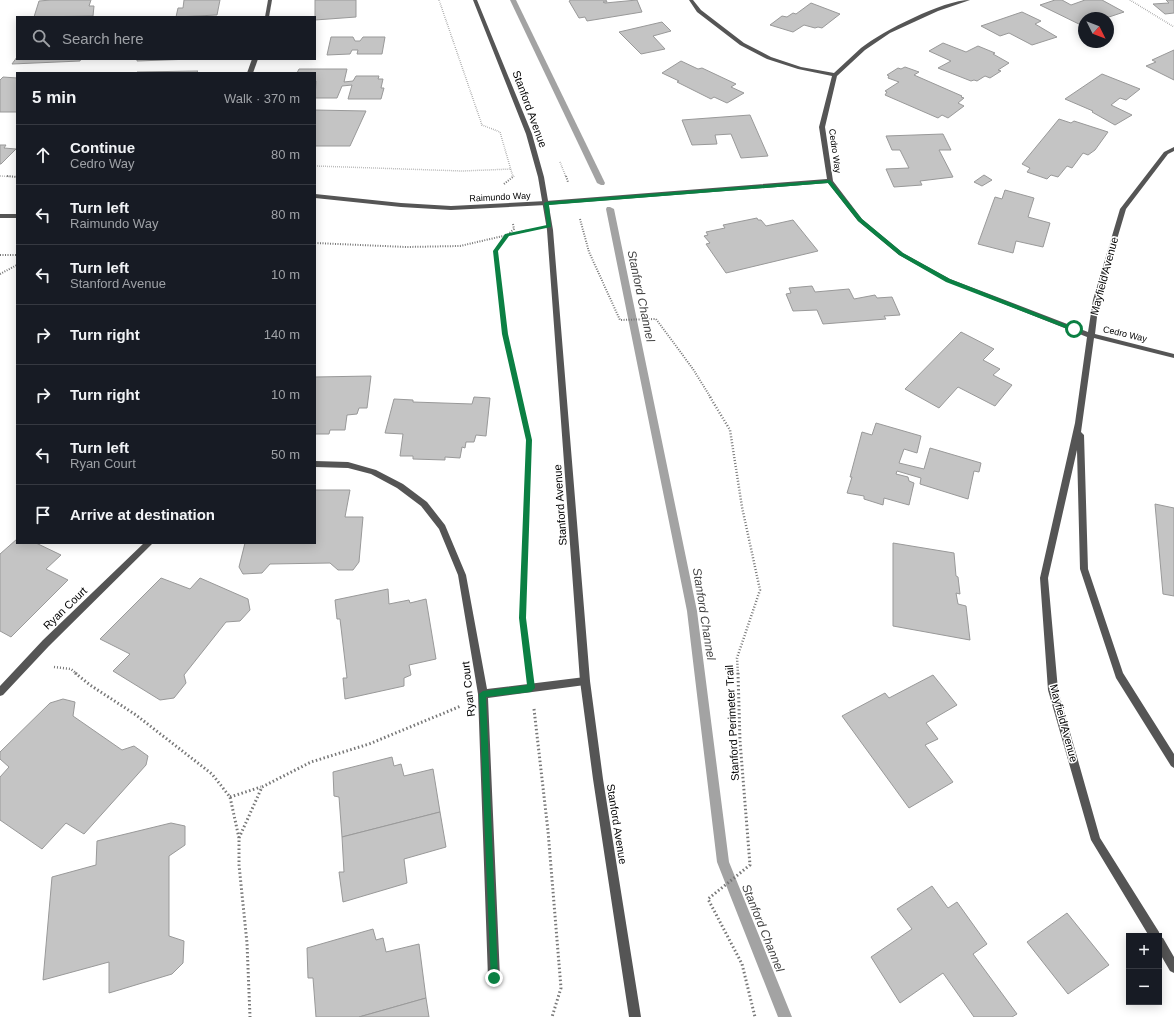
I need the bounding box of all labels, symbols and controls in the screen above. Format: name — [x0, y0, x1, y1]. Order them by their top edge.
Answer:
north arrow — [1078, 12, 1114, 48]
search box — [16, 16, 316, 60]
icon: search — [30, 27, 52, 49]
text: Search here — [62, 30, 144, 47]
street label: Stanford Avenue — [510, 69, 550, 149]
text: 5 min — [32, 88, 76, 107]
text: Walk · 370 m — [224, 91, 300, 106]
street label: Cedro Way — [827, 128, 843, 174]
text: Continue — [70, 139, 135, 156]
icon: ahead — [32, 144, 54, 166]
text: 80 m — [271, 147, 300, 162]
text: Cedro Way — [70, 156, 135, 171]
street label: Raimundo Way — [469, 190, 531, 204]
text: Turn left — [70, 199, 129, 216]
icon: left — [32, 204, 54, 226]
text: 80 m — [271, 207, 300, 222]
text: Raimundo Way — [70, 216, 158, 231]
street label: Mayfield Avenue — [1088, 236, 1120, 316]
water label: Stanford Channel — [624, 249, 658, 343]
text: Turn left — [70, 259, 129, 276]
icon: left — [32, 264, 54, 286]
text: 10 m — [271, 267, 300, 282]
text: Stanford Avenue — [70, 276, 166, 291]
route start — [1065, 320, 1083, 338]
icon: right — [32, 324, 54, 346]
street label: Cedro Way — [1102, 324, 1148, 344]
text: Turn right — [70, 326, 140, 343]
text: 140 m — [264, 327, 300, 342]
icon: right — [32, 384, 54, 406]
text: Turn right — [70, 386, 140, 403]
text: 10 m — [271, 387, 300, 402]
text: Turn left — [70, 439, 129, 456]
icon: left — [32, 444, 54, 466]
text: 50 m — [271, 447, 300, 462]
text: Ryan Court — [70, 456, 136, 471]
street label: Stanford Avenue — [551, 464, 569, 546]
icon: arrive — [32, 504, 54, 526]
text: Arrive at destination — [70, 506, 215, 523]
water label: Stanford Channel — [690, 567, 718, 662]
street label: Ryan Court — [41, 584, 89, 632]
street label: Ryan Court — [459, 661, 477, 717]
street label: Stanford Perimeter Trail — [723, 665, 741, 781]
street label: Mayfield Avenue — [1048, 683, 1080, 763]
street label: Stanford Avenue — [605, 783, 629, 865]
water label: Stanford Channel — [739, 882, 787, 974]
map controls — [1126, 933, 1162, 1005]
button: + — [1126, 933, 1162, 969]
route end — [485, 969, 503, 987]
button: − — [1126, 969, 1162, 1005]

